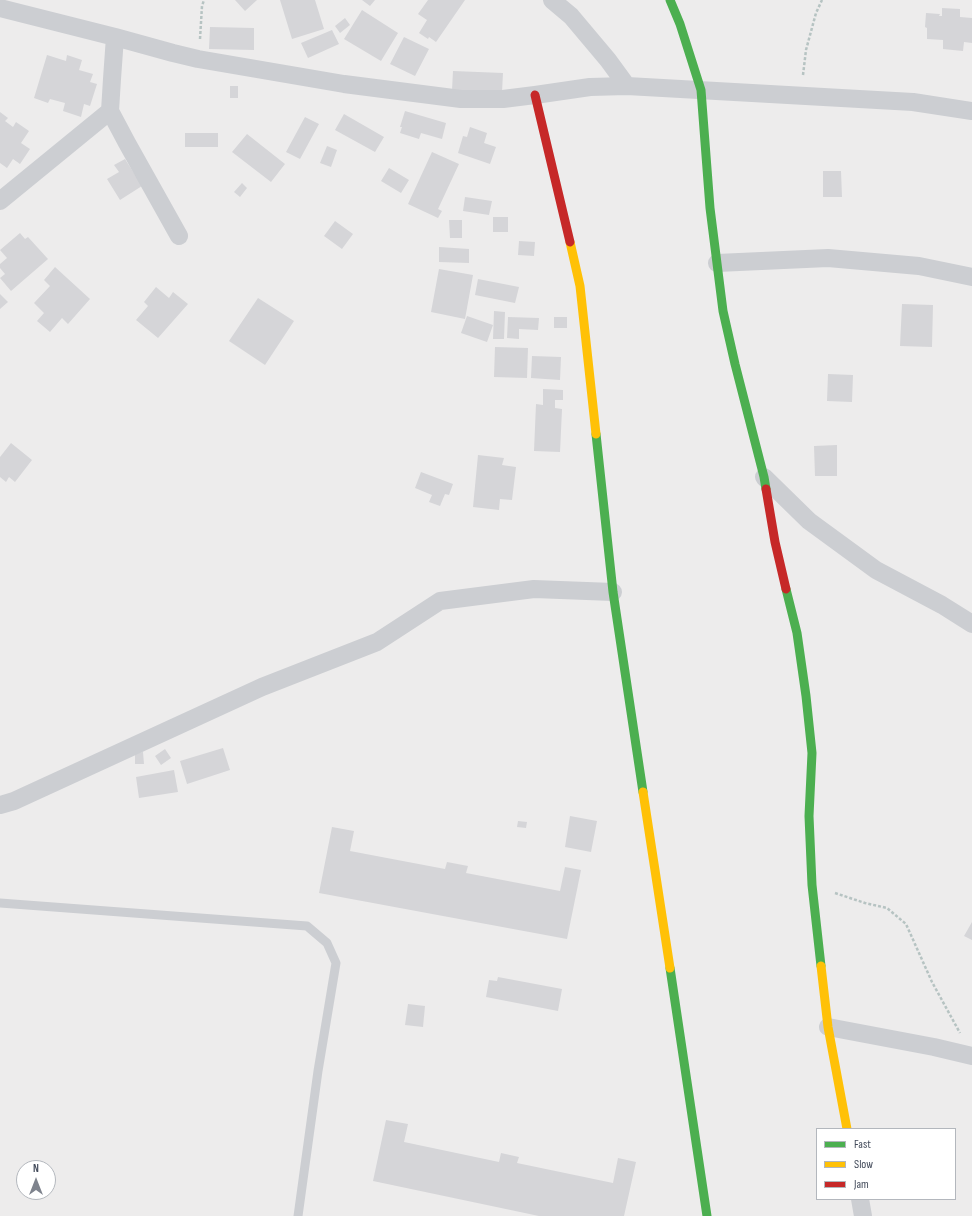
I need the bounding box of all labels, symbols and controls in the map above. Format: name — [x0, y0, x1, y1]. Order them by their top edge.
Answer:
legend — [816, 1128, 956, 1200]
text: Fast — [854, 1137, 871, 1152]
text: Slow — [854, 1157, 873, 1172]
north arrow — [16, 1160, 56, 1200]
text: N — [33, 1162, 39, 1175]
text: Jam — [854, 1177, 869, 1192]

